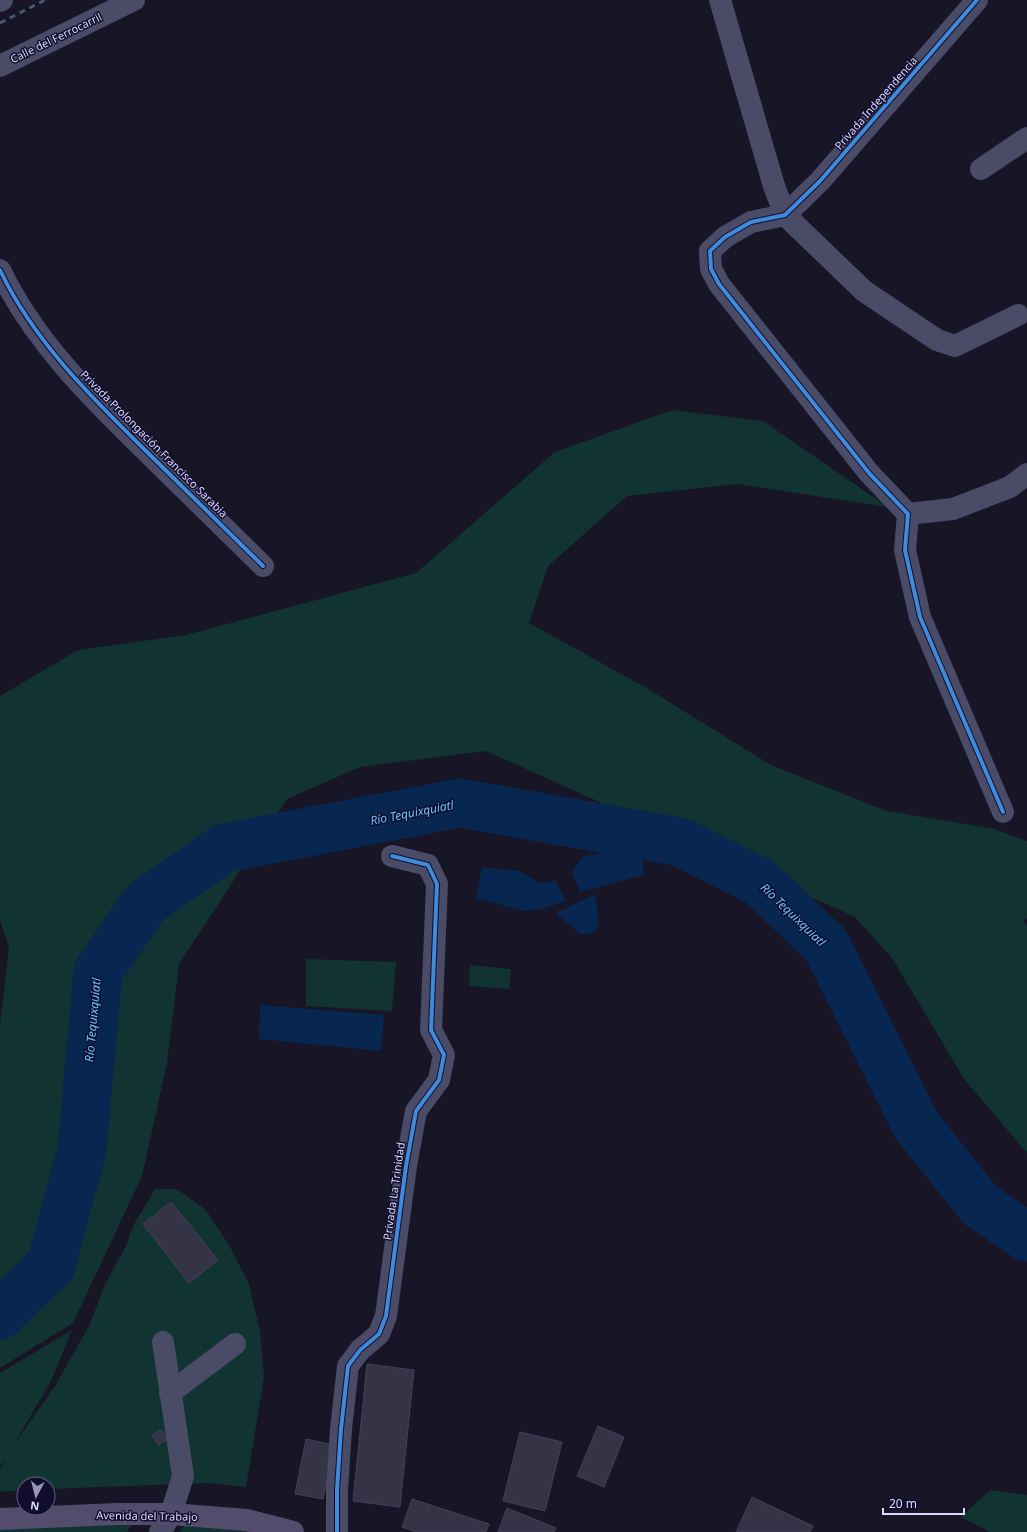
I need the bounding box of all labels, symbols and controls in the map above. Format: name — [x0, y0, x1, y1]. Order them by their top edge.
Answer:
street label: Calle del Ferrocarril — [7, 9, 104, 66]
street label: Privada Independencia — [831, 53, 920, 152]
street label: Privada Prolongación Francisco Sarabia — [77, 367, 231, 521]
water label: Río Tequixquiatl — [369, 796, 456, 829]
water label: Río Tequixquiatl — [757, 879, 830, 951]
water label: Río Tequixquiatl — [80, 976, 105, 1063]
street label: Privada La Trinidad — [379, 1141, 408, 1241]
north arrow — [16, 1476, 56, 1516]
scale bar — [883, 1490, 964, 1516]
text: 20 m — [889, 1495, 917, 1512]
text: N — [29, 1498, 40, 1514]
street label: Avenida del Trabajo — [96, 1507, 198, 1524]

